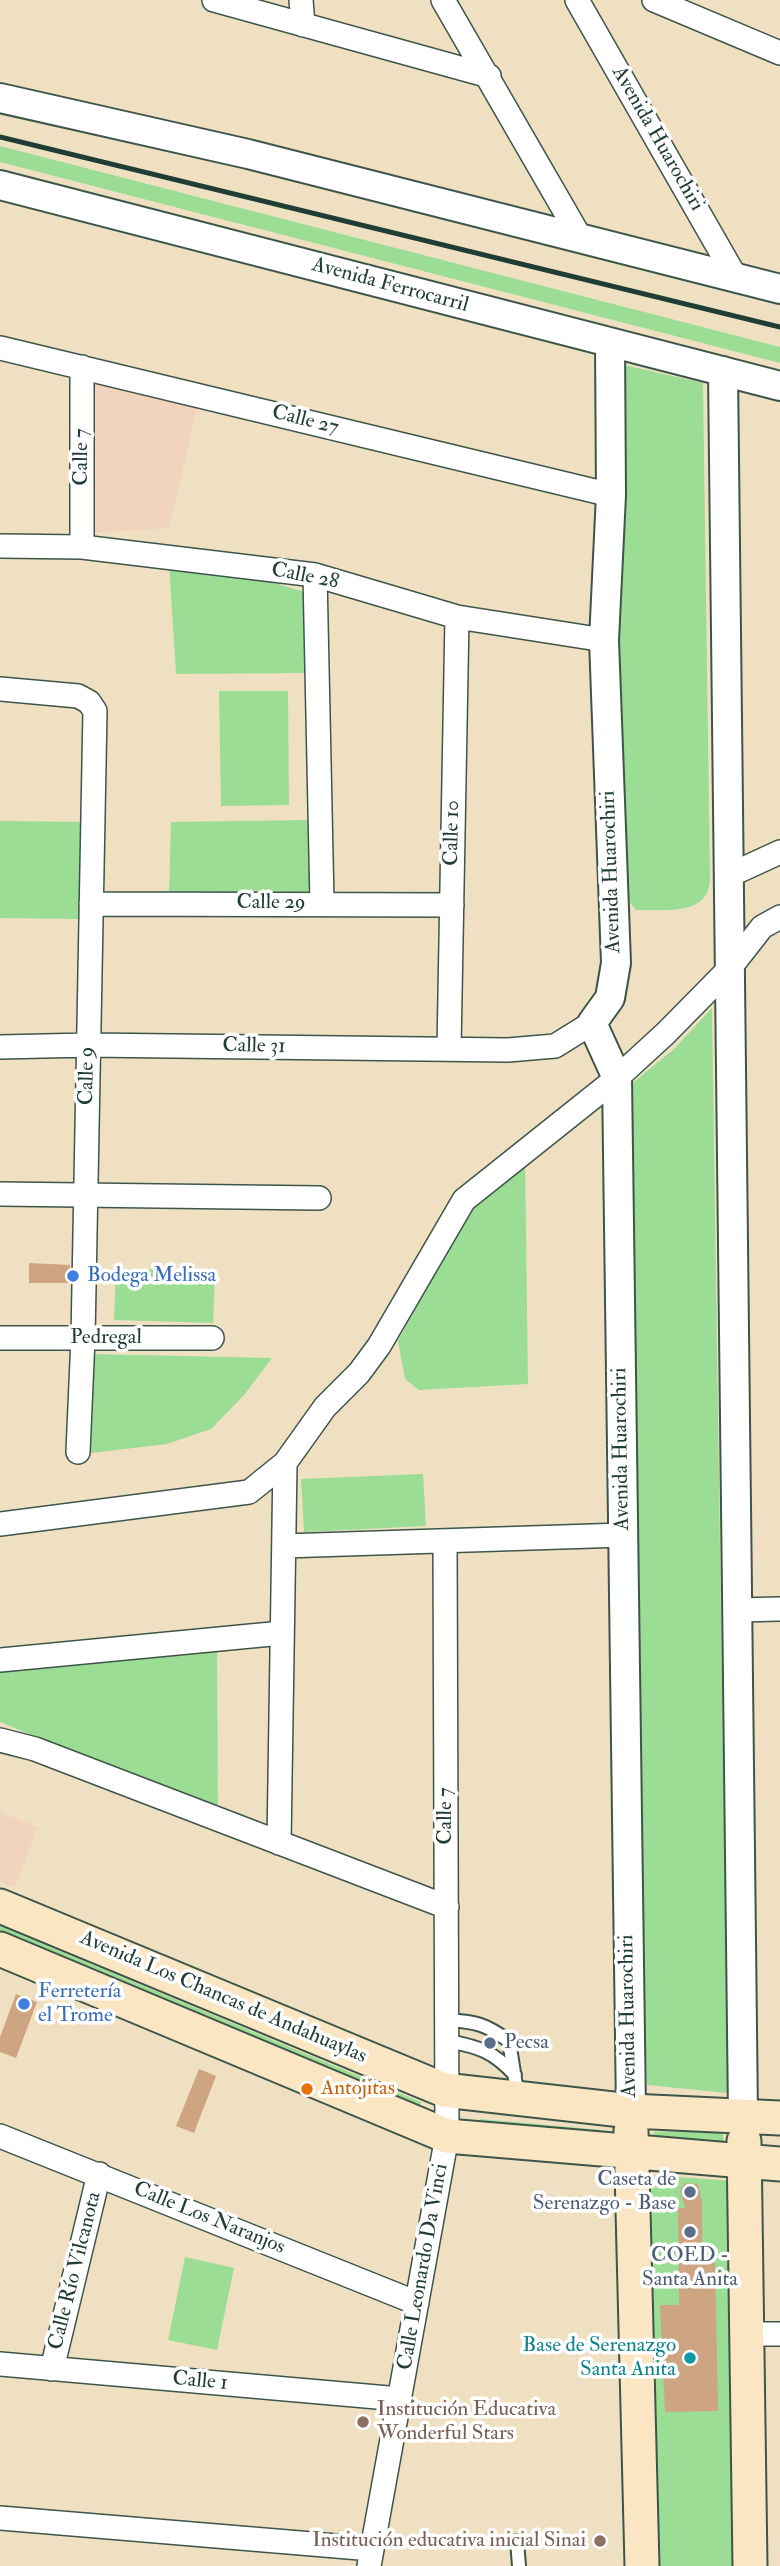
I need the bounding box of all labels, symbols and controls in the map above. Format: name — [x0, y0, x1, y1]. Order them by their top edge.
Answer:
street label: Avenida Huarochiri — [605, 62, 709, 216]
street label: Avenida Ferrocarril — [309, 253, 471, 319]
street label: Calle 27 — [269, 401, 341, 441]
street label: Calle 7 — [69, 428, 95, 486]
street label: Calle 28 — [269, 558, 341, 596]
street label: Avenida Huarochiri — [597, 790, 627, 954]
street label: Calle 10 — [440, 800, 466, 866]
street label: Calle 29 — [236, 890, 306, 916]
street label: Calle 31 — [222, 1034, 286, 1060]
street label: Calle 9 — [75, 1047, 101, 1105]
place label: Bodega Melissa — [87, 1263, 216, 1289]
marker: Bodega Melissa — [65, 1268, 81, 1284]
street label: Pedregal — [70, 1325, 142, 1351]
street label: Avenida Huarochiri — [608, 1367, 636, 1531]
street label: Calle 7 — [433, 1787, 459, 1845]
street label: Avenida Los Chancas de Andahuaylas — [76, 1926, 370, 2070]
street label: Avenida Huarochiri — [615, 1934, 643, 2098]
place label: Ferretería el Trome — [38, 1979, 121, 2029]
marker: Ferretería el Trome — [16, 1996, 32, 2012]
place label: Pecsa — [504, 2030, 549, 2056]
marker: Pecsa — [482, 2035, 498, 2051]
place label: Antojitas — [321, 2076, 395, 2102]
marker: Antojitas — [299, 2081, 315, 2097]
street label: Calle Leonardo Da Vinci — [393, 2162, 455, 2372]
place label: Caseta de Serenazgo - Base — [533, 2167, 676, 2217]
street label: Calle Los Naranjos — [130, 2177, 288, 2261]
marker: Caseta de Serenazgo - Base — [682, 2184, 698, 2200]
street label: Calle Río Vilcanota — [44, 2189, 108, 2353]
marker: COED - Santa Anita — [682, 2224, 698, 2240]
place label: COED - Santa Anita — [642, 2243, 738, 2293]
place label: Base de Serenazgo Santa Anita — [523, 2333, 676, 2383]
marker: Base de Serenazgo Santa Anita — [682, 2350, 698, 2366]
street label: Calle 1 — [171, 2367, 229, 2397]
place label: Institución Educativa Wonderful Stars — [377, 2397, 556, 2447]
marker: Institución Educativa Wonderful Stars — [355, 2414, 371, 2430]
place label: Institución educativa inicial Sinai — [312, 2528, 586, 2554]
marker: Institución educativa inicial Sinai — [592, 2533, 608, 2549]

